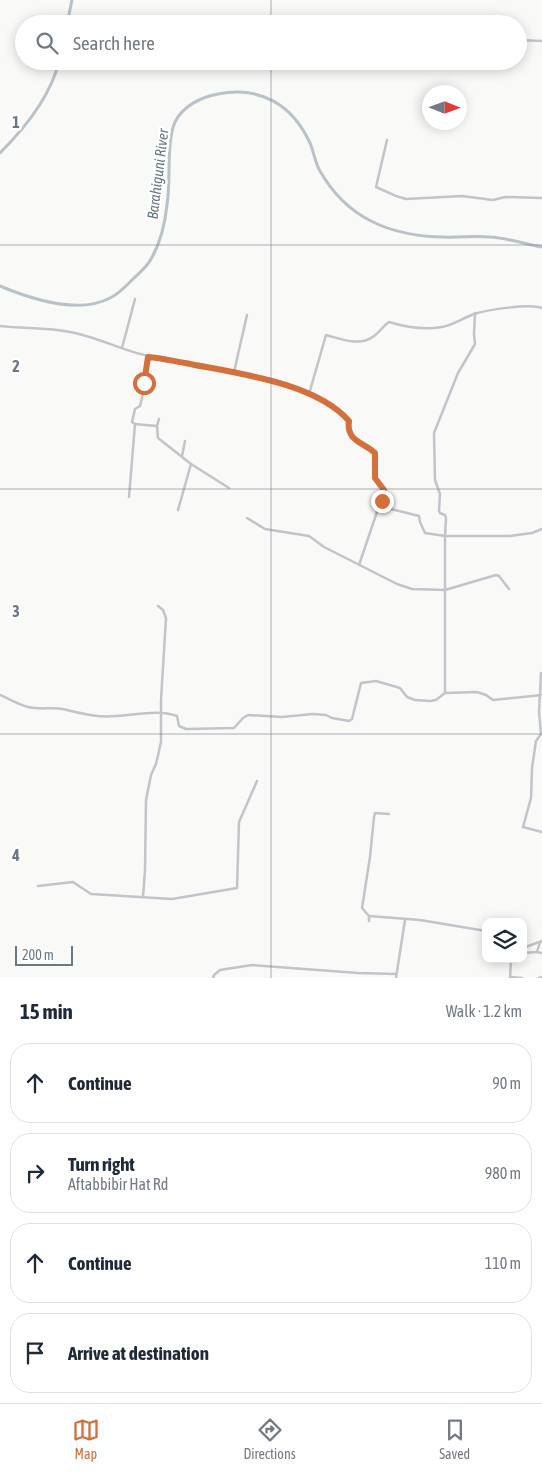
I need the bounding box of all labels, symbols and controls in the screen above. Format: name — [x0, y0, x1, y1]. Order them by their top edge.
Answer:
search box — [15, 15, 527, 70]
icon: search — [33, 29, 61, 57]
text: Search here — [73, 32, 155, 54]
north arrow — [422, 85, 467, 130]
text: 1 — [12, 113, 20, 131]
water label: Barahiguni River — [144, 127, 172, 220]
text: 2 — [12, 357, 20, 375]
route start — [133, 372, 156, 395]
route end — [371, 490, 394, 513]
text: 3 — [12, 602, 20, 620]
text: 4 — [11, 846, 20, 864]
map controls — [482, 918, 527, 963]
button: layers — [482, 918, 527, 963]
scale bar — [15, 943, 72, 966]
text: 200 m — [22, 947, 54, 963]
text: 15 min — [20, 999, 73, 1023]
text: Walk · 1.2 km — [446, 1002, 522, 1020]
icon: ahead — [21, 1069, 49, 1097]
text: Continue — [68, 1072, 132, 1094]
text: 90 m — [492, 1074, 521, 1092]
text: Turn right — [68, 1153, 135, 1175]
icon: right — [21, 1159, 49, 1187]
text: 980 m — [485, 1164, 521, 1182]
text: Aftabbibir Hat Rd — [68, 1175, 168, 1193]
icon: ahead — [21, 1249, 49, 1277]
text: Continue — [68, 1252, 132, 1274]
text: 110 m — [485, 1254, 521, 1272]
icon: arrive — [21, 1339, 49, 1367]
text: Arrive at destination — [68, 1342, 209, 1364]
tab: Map — [72, 1416, 100, 1462]
tab: Directions — [243, 1416, 296, 1462]
tab: Saved — [439, 1416, 470, 1462]

